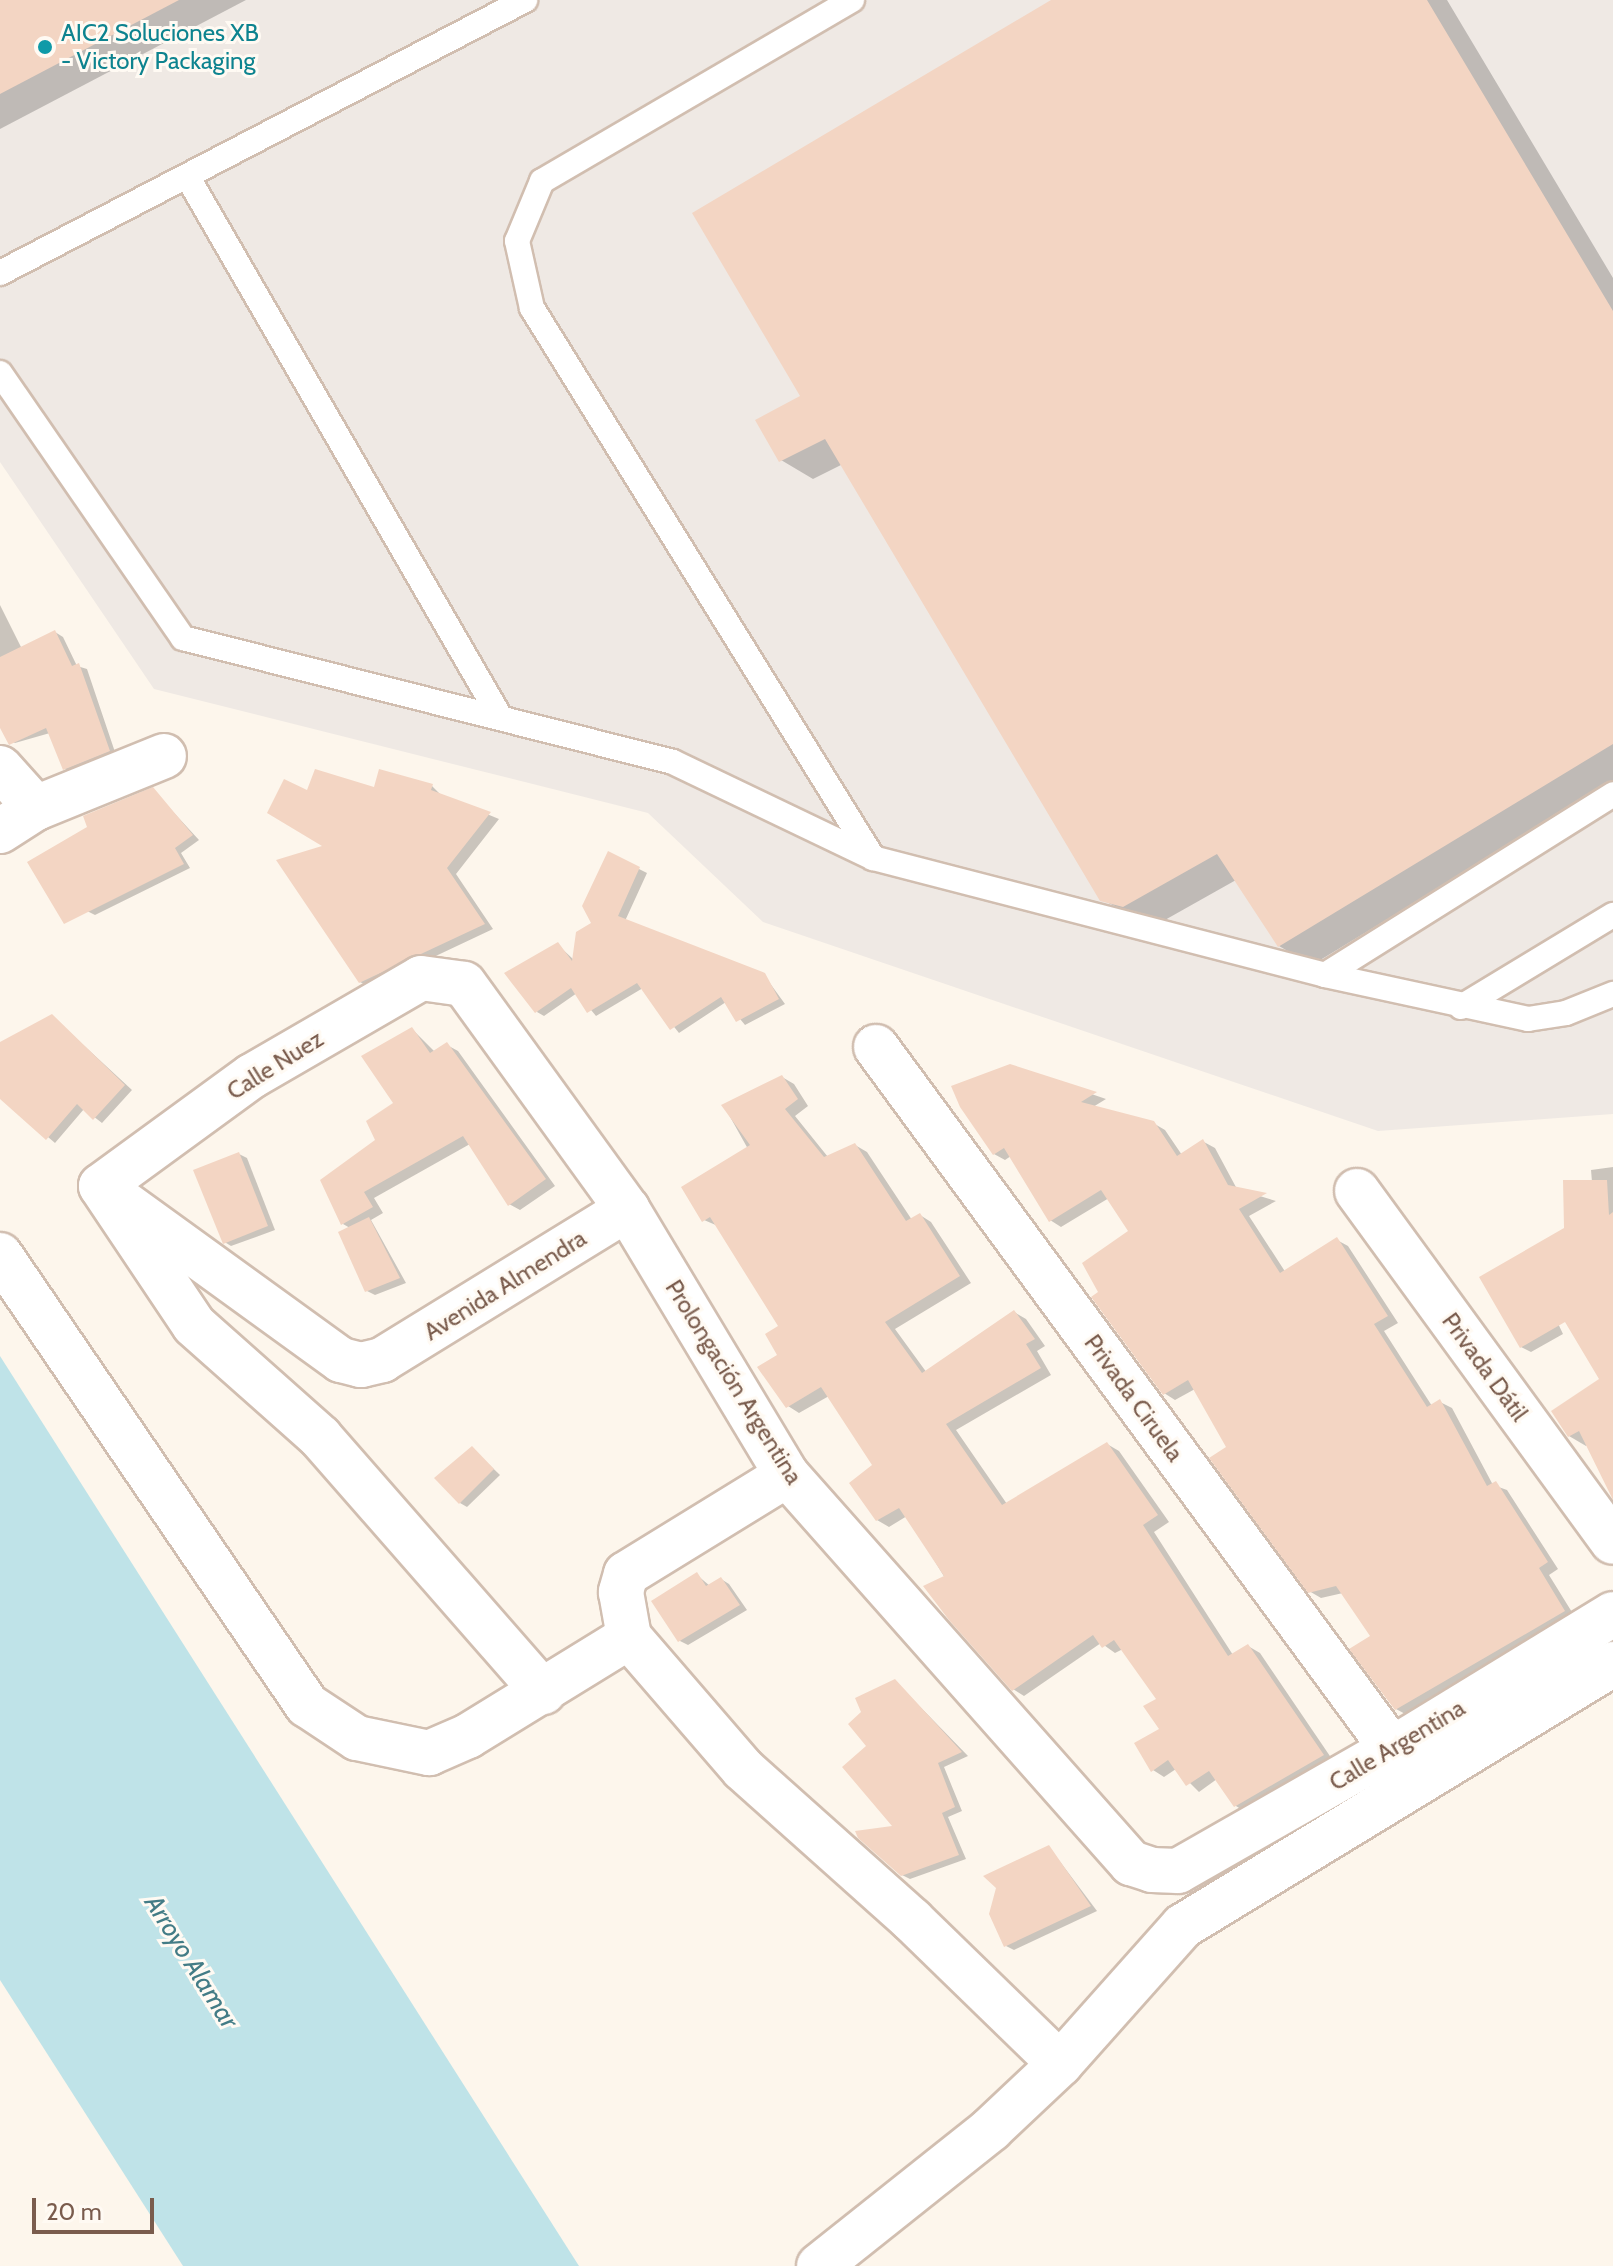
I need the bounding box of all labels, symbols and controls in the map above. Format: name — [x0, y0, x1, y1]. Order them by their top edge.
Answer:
place label: AIC2 Soluciones XB - Victory Packaging — [61, 19, 259, 75]
marker: AIC2 Soluciones XB - Victory Packaging — [36, 38, 54, 56]
street label: Calle Nuez — [222, 1024, 328, 1106]
street label: Avenida Almendra — [419, 1224, 591, 1346]
street label: Prolongación Argentina — [659, 1275, 809, 1489]
street label: Privada Dátil — [1436, 1307, 1534, 1427]
street label: Privada Ciruela — [1078, 1329, 1190, 1467]
street label: Calle Argentina — [1324, 1693, 1470, 1797]
water label: Arroyo Alamar — [138, 1889, 244, 2035]
scale bar — [36, 2182, 158, 2232]
text: 20 m — [46, 2197, 102, 2226]

